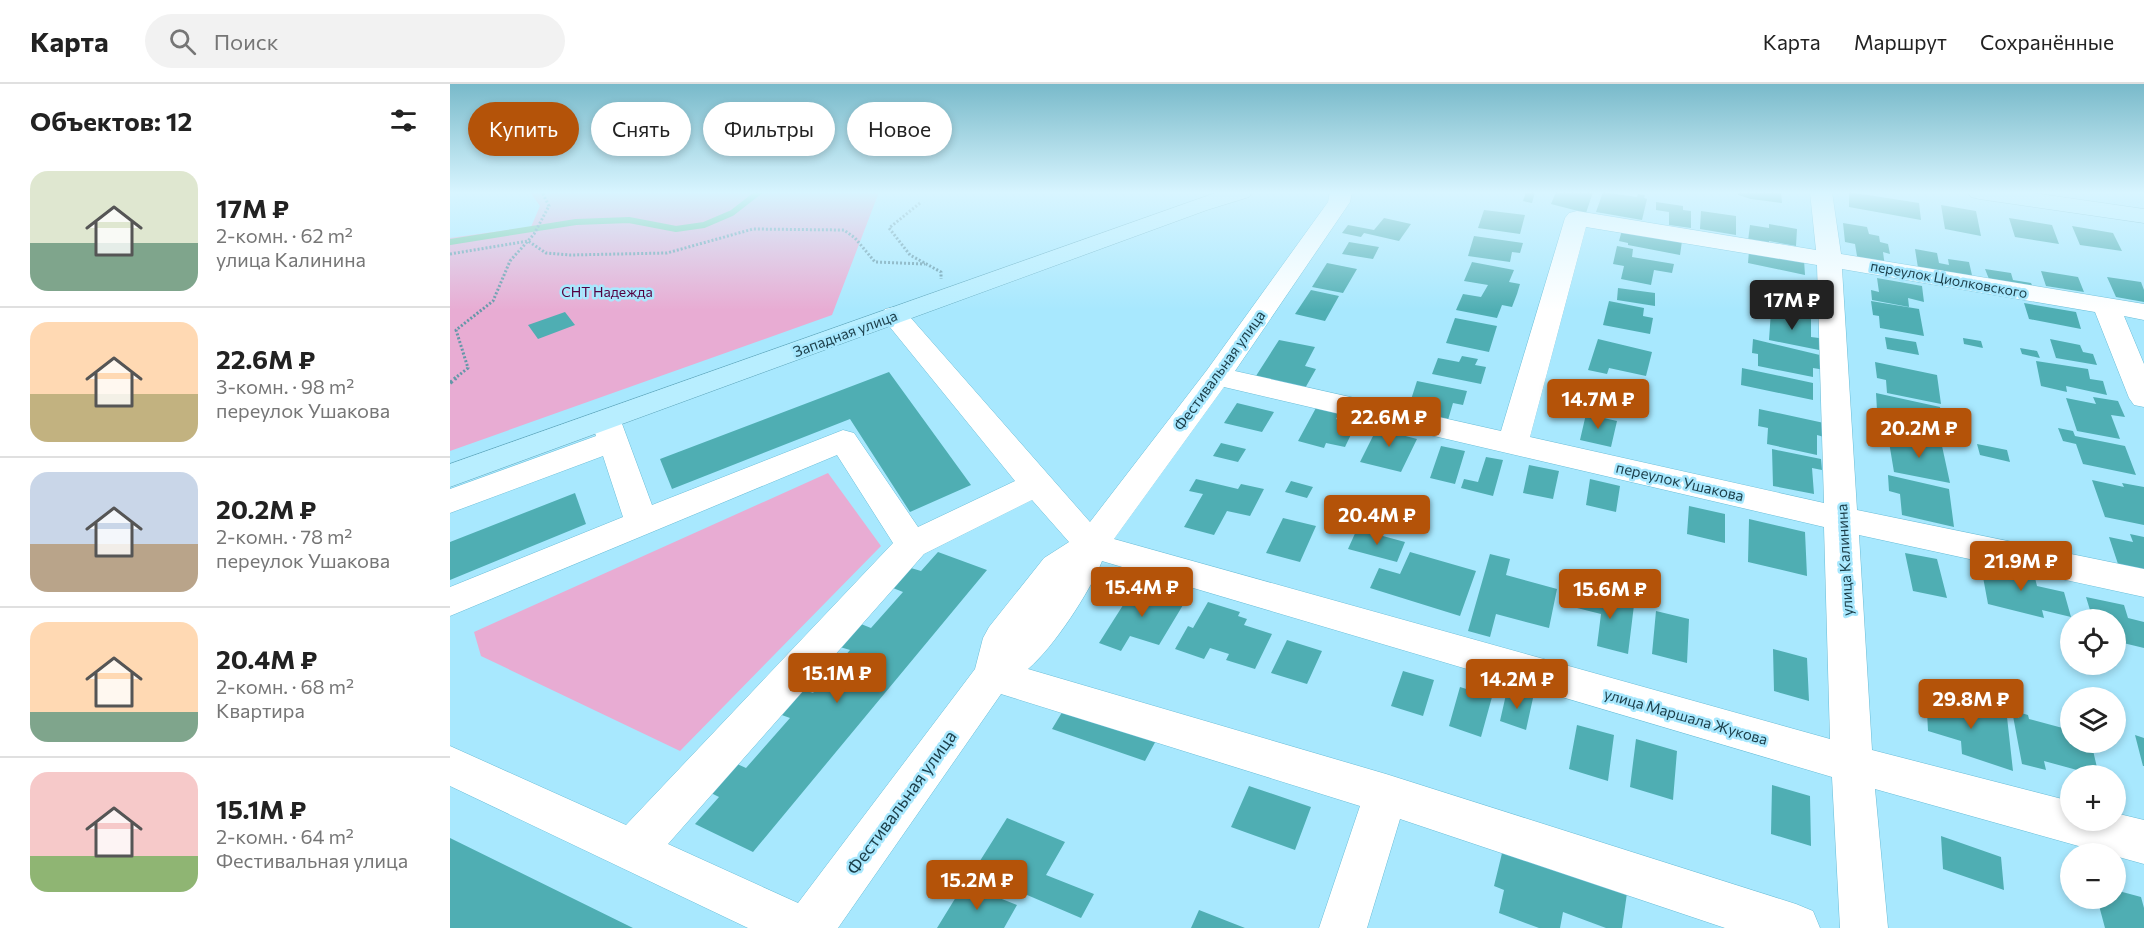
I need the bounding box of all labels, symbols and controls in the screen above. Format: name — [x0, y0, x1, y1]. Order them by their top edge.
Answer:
search box — [145, 14, 565, 68]
text: Карта — [30, 24, 109, 58]
icon: search — [166, 25, 199, 58]
text: Поиск — [214, 28, 278, 55]
text: Карта — [1763, 29, 1821, 54]
text: Маршрут — [1854, 29, 1947, 54]
text: Сохранённые — [1980, 29, 2114, 54]
chip: Купить — [468, 102, 579, 156]
chip: Снять — [591, 102, 691, 156]
chip: Фильтры — [703, 102, 835, 156]
chip: Новое — [847, 102, 952, 156]
icon: filters — [387, 104, 420, 137]
text: Объектов: 12 — [30, 105, 192, 136]
text: 17M ₽ — [216, 192, 289, 223]
icon: home — [78, 195, 150, 267]
text: 2-комн. · 62 m² — [216, 223, 353, 247]
text: улица Калинина — [216, 247, 366, 271]
street label: переулок Циолковского — [1869, 257, 2029, 301]
pin: 17M ₽ — [1750, 280, 1834, 331]
park label: СНТ Надежда — [561, 283, 653, 300]
text: 17M ₽ — [1764, 287, 1820, 311]
street label: Западная улица — [790, 306, 900, 360]
street label: Фестивальная улица — [1169, 306, 1269, 434]
text: 22.6M ₽ — [216, 343, 315, 374]
icon: home — [78, 346, 150, 418]
text: 3-комн. · 98 m² — [216, 374, 354, 398]
pin: 14.7M ₽ — [1543, 379, 1653, 430]
text: 14.7M ₽ — [1561, 386, 1635, 410]
pin: 22.6M ₽ — [1334, 397, 1444, 448]
text: переулок Ушакова — [216, 398, 390, 422]
text: 22.6M ₽ — [1351, 404, 1427, 428]
pin: 20.2M ₽ — [1864, 408, 1974, 459]
text: 20.2M ₽ — [1880, 415, 1958, 439]
street label: переулок Ушакова — [1614, 458, 1746, 504]
text: 20.2M ₽ — [216, 493, 316, 524]
pin: 20.4M ₽ — [1322, 495, 1432, 546]
icon: home — [78, 496, 150, 568]
text: 20.4M ₽ — [1338, 502, 1416, 526]
street label: улица Калинина — [1832, 503, 1856, 617]
text: 2-комн. · 78 m² — [216, 524, 352, 548]
pin: 21.9M ₽ — [1966, 541, 2076, 592]
text: переулок Ушакова — [216, 548, 390, 572]
text: 21.9M ₽ — [1984, 548, 2058, 572]
pin: 15.4M ₽ — [1087, 567, 1197, 618]
pin: 15.6M ₽ — [1555, 569, 1665, 620]
text: 15.4M ₽ — [1105, 574, 1179, 598]
text: 15.6M ₽ — [1573, 576, 1647, 600]
map controls — [2060, 609, 2126, 909]
button: locate — [2060, 609, 2126, 675]
text: 20.4M ₽ — [216, 643, 317, 674]
icon: home — [78, 646, 150, 718]
pin: 15.1M ₽ — [782, 653, 892, 704]
pin: 14.2M ₽ — [1462, 659, 1572, 710]
text: 15.1M ₽ — [802, 660, 872, 684]
text: 14.2M ₽ — [1480, 666, 1554, 690]
text: 2-комн. · 68 m² — [216, 674, 354, 698]
pin: 29.8M ₽ — [1916, 679, 2026, 730]
street label: улица Маршала Жукова — [1602, 684, 1770, 748]
text: 29.8M ₽ — [1933, 686, 2009, 710]
button: layers — [2060, 687, 2126, 753]
text: Квартира — [216, 698, 305, 722]
street label: Фестивальная улица — [841, 726, 961, 878]
button: + — [2060, 765, 2126, 831]
text: 15.1M ₽ — [216, 793, 306, 824]
icon: home — [78, 796, 150, 868]
text: 2-комн. · 64 m² — [216, 824, 354, 848]
button: − — [2060, 843, 2126, 909]
text: Фестивальная улица — [216, 848, 408, 872]
pin: 15.2M ₽ — [922, 860, 1032, 911]
text: 15.2M ₽ — [940, 867, 1014, 891]

